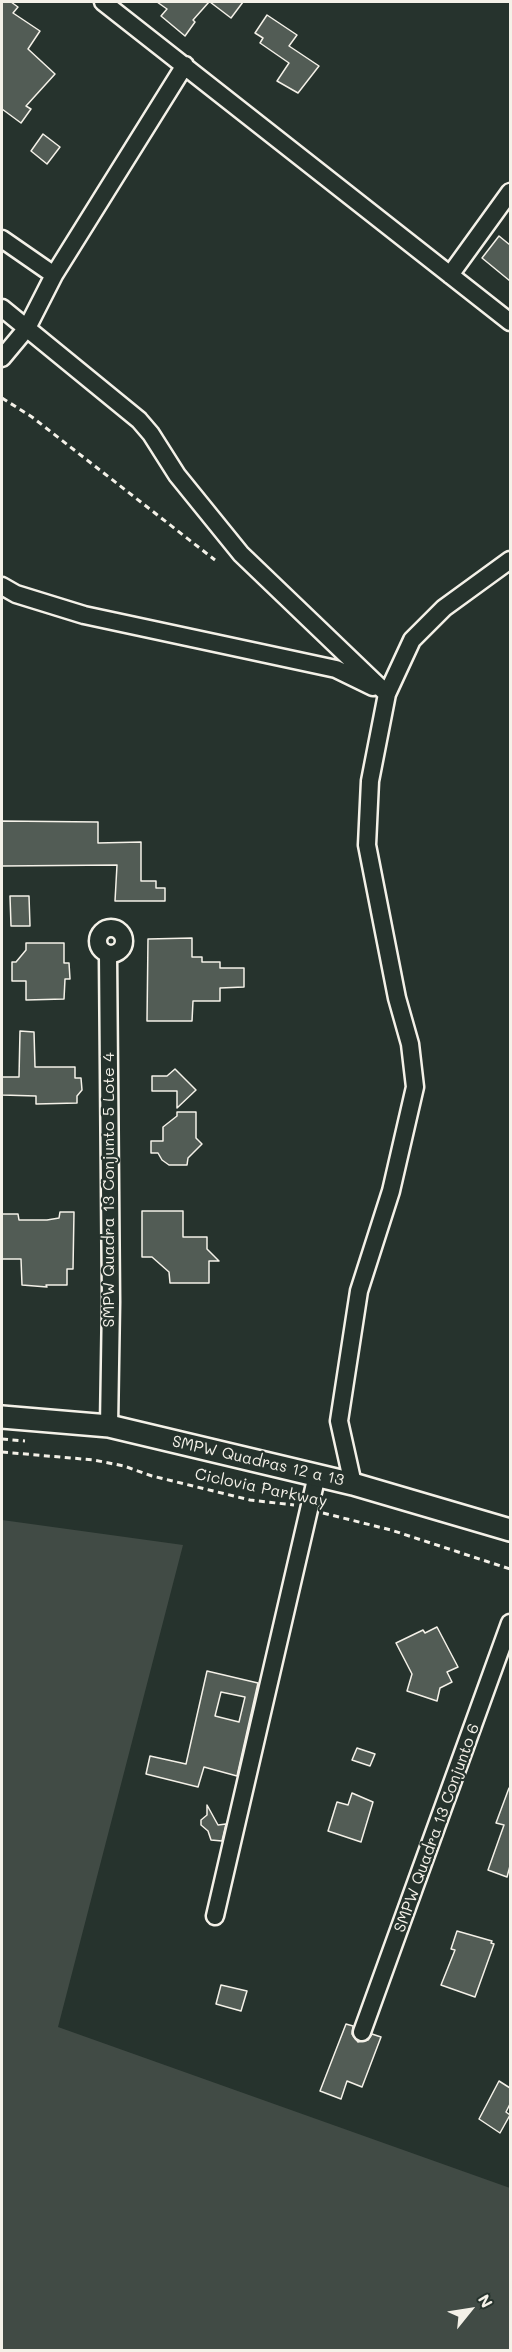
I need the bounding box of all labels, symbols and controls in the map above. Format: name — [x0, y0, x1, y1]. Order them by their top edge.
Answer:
street label: SMPW Quadra 13 Conjunto 5 Lote 4 — [99, 1052, 119, 1328]
street label: SMPW Quadras 12 a 13 — [170, 1432, 346, 1490]
street label: Ciclovia Parkway — [193, 1465, 329, 1511]
street label: SMPW Quadra 13 Conjunto 6 — [390, 1721, 484, 1935]
north arrow — [440, 2280, 500, 2340]
text: N — [474, 2290, 498, 2311]

